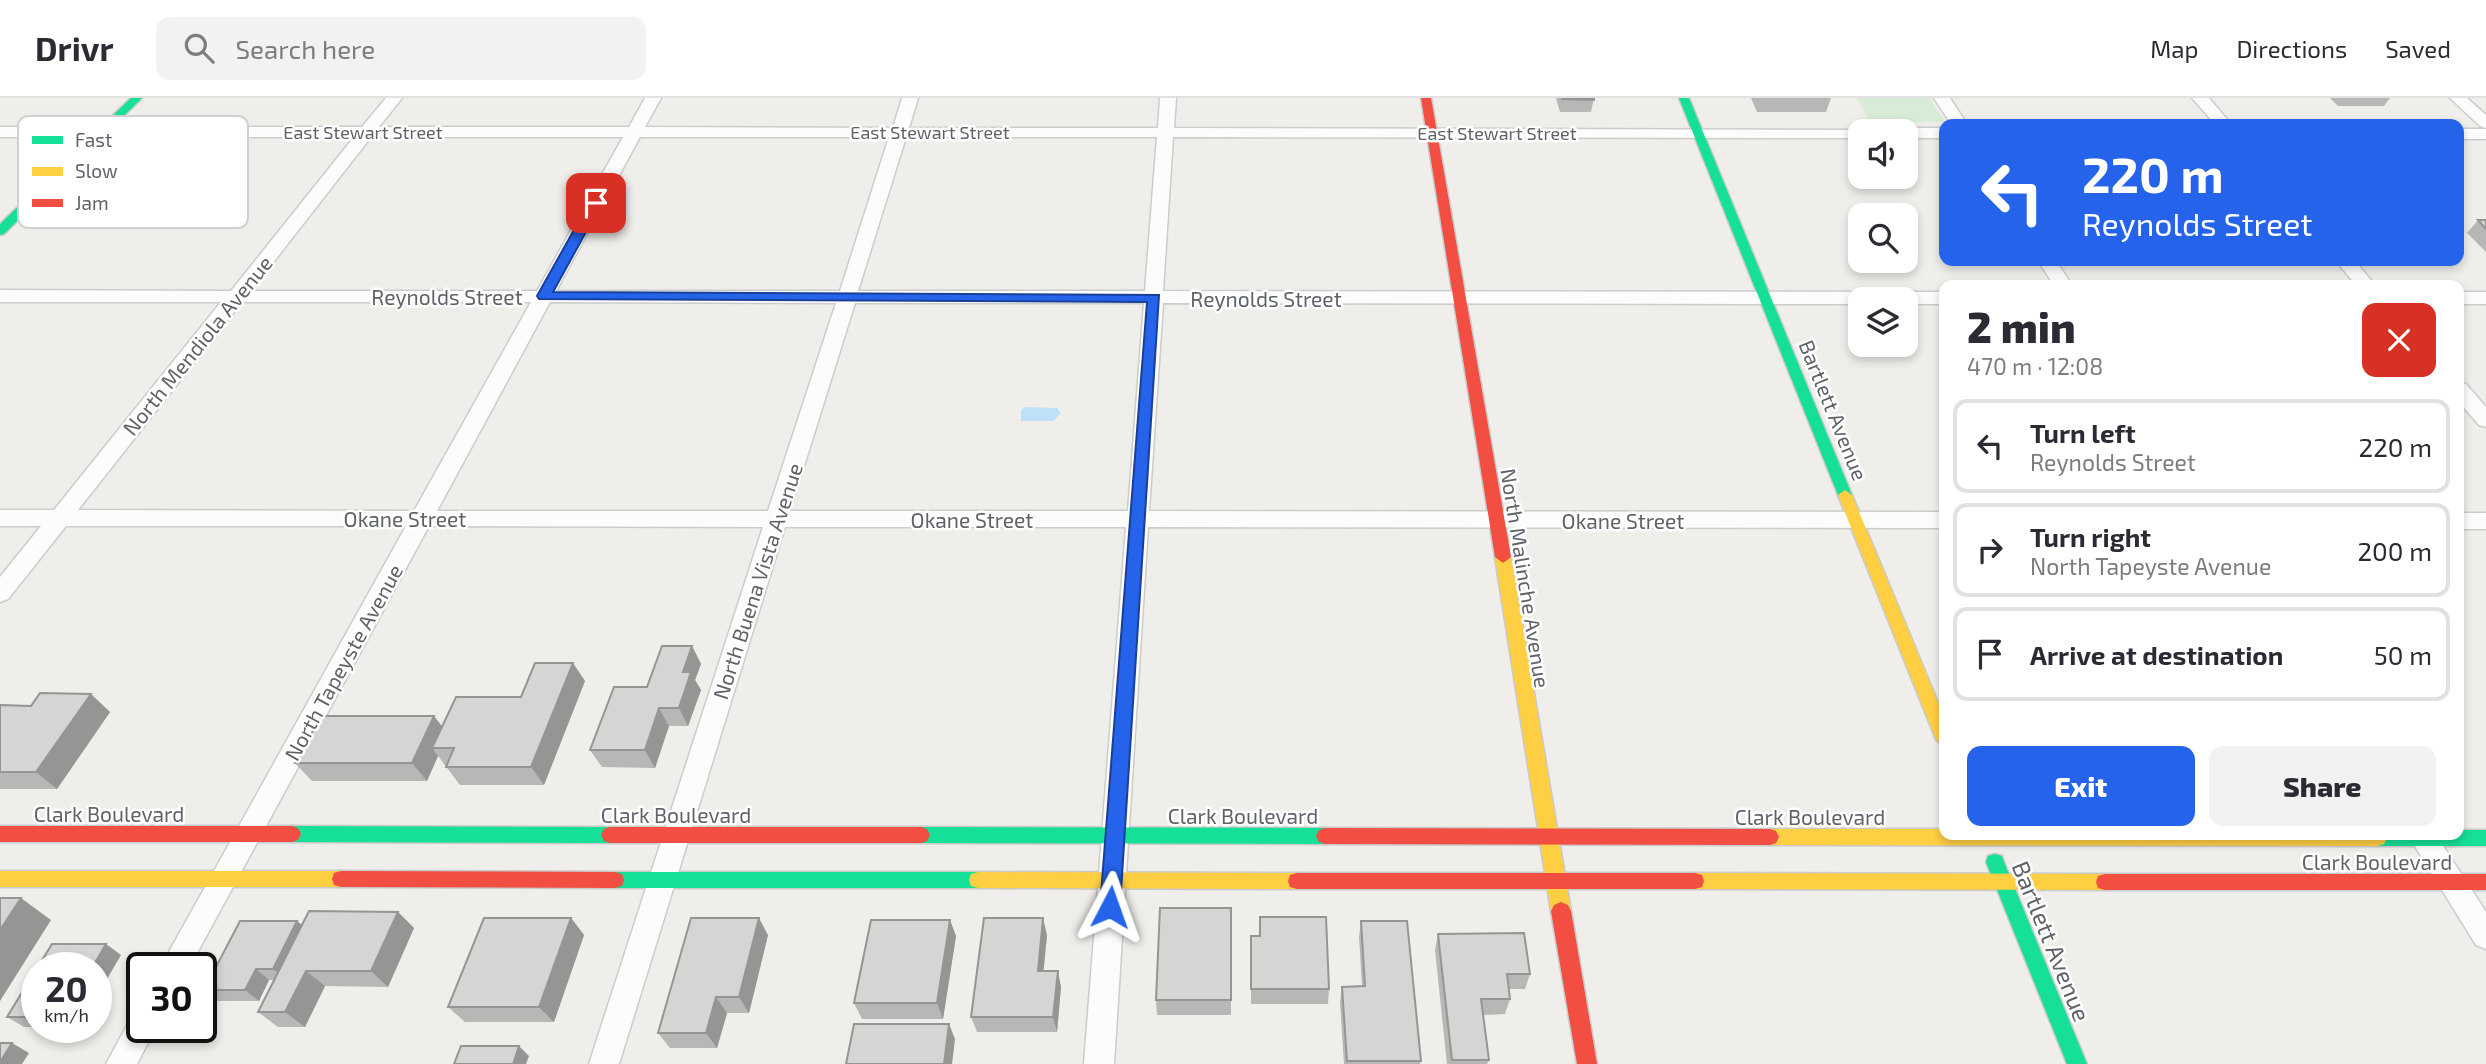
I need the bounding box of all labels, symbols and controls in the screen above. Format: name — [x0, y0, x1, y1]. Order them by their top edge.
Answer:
search box — [156, 17, 646, 80]
text: Drivr — [35, 28, 114, 68]
icon: search — [180, 29, 218, 67]
text: Search here — [236, 33, 375, 64]
text: Map — [2150, 34, 2198, 63]
text: Directions — [2236, 34, 2347, 63]
text: Saved — [2385, 34, 2451, 63]
legend — [18, 116, 248, 228]
map controls — [1848, 119, 1918, 357]
button: sound — [1848, 119, 1918, 189]
street label: East Stewart Street — [283, 121, 443, 143]
street label: East Stewart Street — [850, 121, 1010, 143]
street label: East Stewart Street — [1417, 122, 1577, 144]
text: Fast — [75, 128, 112, 151]
text: 220 m — [2082, 144, 2224, 203]
icon: left — [1967, 147, 2058, 238]
text: Slow — [75, 159, 118, 182]
pin — [566, 173, 626, 233]
icon: arrive — [577, 184, 615, 222]
text: Jam — [75, 191, 109, 214]
button: search — [1848, 203, 1918, 273]
text: Reynolds Street — [2082, 204, 2313, 242]
street label: North Mendiola Avenue — [117, 250, 277, 440]
street label: Reynolds Street — [371, 284, 523, 309]
street label: Reynolds Street — [1190, 286, 1342, 311]
button: layers — [1848, 287, 1918, 357]
text: 2 min — [1967, 301, 2076, 351]
button: close — [2362, 303, 2436, 377]
street label: Bartlett Avenue — [1794, 336, 1874, 484]
text: 470 m · 12:08 — [1967, 352, 2103, 380]
text: Turn left — [2030, 417, 2136, 448]
icon: left — [1971, 427, 2009, 465]
text: 220 m — [2359, 431, 2432, 462]
text: Reynolds Street — [2030, 448, 2196, 476]
street label: North Buena Vista Avenue — [707, 460, 807, 702]
street label: North Malinche Avenue — [1496, 466, 1556, 690]
street label: Okane Street — [344, 506, 466, 531]
street label: Okane Street — [911, 507, 1033, 532]
street label: Okane Street — [1562, 508, 1684, 533]
text: Turn right — [2030, 521, 2151, 552]
icon: right — [1971, 531, 2009, 569]
text: 200 m — [2357, 535, 2432, 566]
text: North Tapeyste Avenue — [2030, 552, 2271, 580]
street label: North Tapeyste Avenue — [279, 560, 407, 764]
icon: arrive — [1971, 635, 2009, 673]
text: Arrive at destination — [2030, 639, 2283, 670]
text: 50 m — [2374, 639, 2432, 670]
button: Exit — [1967, 746, 2195, 826]
button: Share — [2209, 746, 2436, 826]
street label: Clark Boulevard — [34, 801, 184, 826]
street label: Clark Boulevard — [601, 802, 751, 827]
street label: Clark Boulevard — [1168, 803, 1318, 828]
street label: Clark Boulevard — [1735, 804, 1885, 829]
street label: Clark Boulevard — [2302, 849, 2452, 874]
street label: Bartlett Avenue — [2007, 857, 2097, 1025]
position arrow — [1073, 870, 1147, 944]
speed limit sign: 30 — [126, 952, 217, 1043]
text: 20 — [45, 967, 88, 1009]
text: km/h — [44, 1004, 89, 1026]

